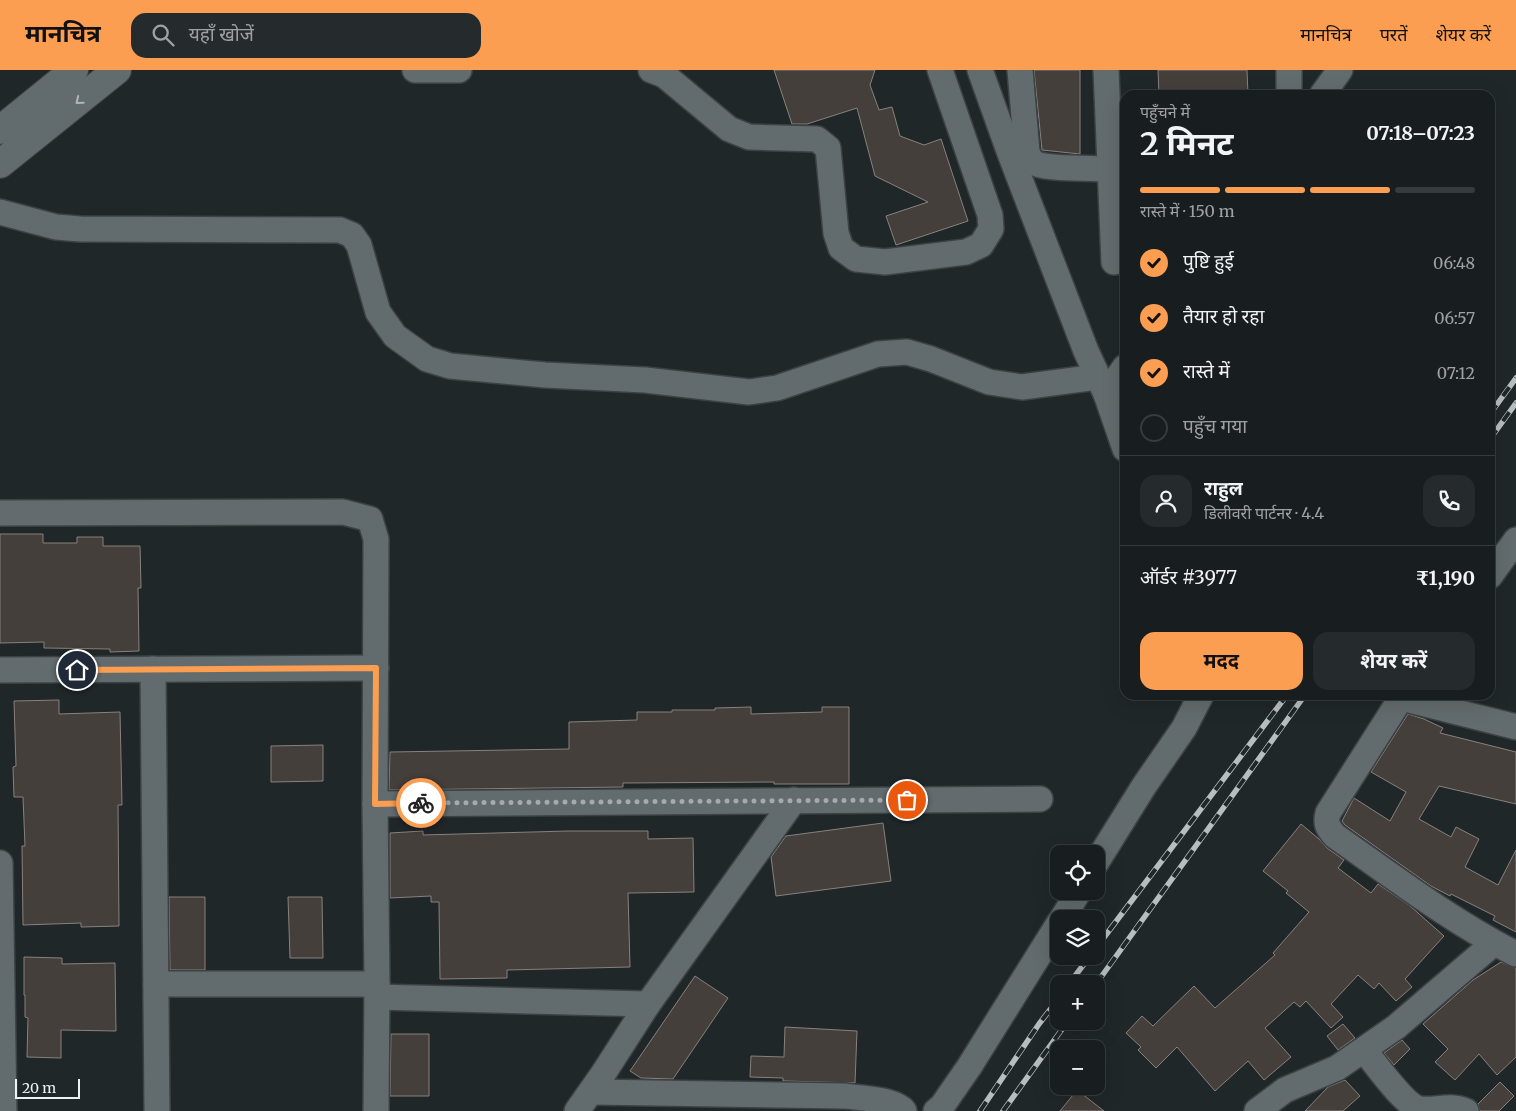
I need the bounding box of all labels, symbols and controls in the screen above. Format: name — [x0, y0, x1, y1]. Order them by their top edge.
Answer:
search box — [131, 13, 481, 58]
text: मानचित्र — [25, 18, 101, 49]
icon: search — [149, 21, 177, 49]
text: यहाँ खोजें — [189, 22, 254, 46]
text: मानचित्र — [1300, 23, 1352, 46]
text: परतें — [1380, 23, 1408, 46]
text: शेयर करें — [1436, 23, 1491, 46]
one-way arrow — [76, 95, 85, 103]
text: पहुँचने में — [1140, 102, 1190, 122]
text: 07:18–07:23 — [1366, 121, 1475, 145]
text: 2 मिनट — [1140, 124, 1234, 164]
text: रास्ते में · 150 m — [1140, 201, 1235, 221]
icon: check — [1140, 249, 1168, 277]
text: पुष्टि हुई — [1183, 249, 1234, 273]
text: 06:48 — [1433, 253, 1475, 273]
icon: check — [1140, 304, 1168, 332]
text: तैयार हो रहा — [1183, 304, 1264, 328]
text: 06:57 — [1434, 308, 1475, 328]
icon: check — [1140, 359, 1168, 387]
text: रास्ते में — [1183, 359, 1230, 383]
text: 07:12 — [1437, 363, 1475, 383]
text: पहुँच गया — [1183, 414, 1247, 438]
button: person — [1140, 475, 1192, 527]
button: phone — [1423, 475, 1475, 527]
text: राहुल — [1204, 476, 1243, 500]
text: डिलीवरी पार्टनर · 4.4 — [1204, 503, 1324, 523]
text: ऑर्डर #3977 — [1140, 565, 1237, 589]
text: ₹1,190 — [1416, 566, 1475, 590]
button: मदद — [1140, 632, 1303, 690]
button: शेयर करें — [1313, 632, 1475, 690]
pin — [56, 649, 98, 691]
icon: home — [63, 656, 91, 684]
courier — [396, 778, 446, 828]
pin — [886, 779, 928, 821]
icon: bag — [893, 786, 921, 814]
icon: bike — [407, 789, 435, 817]
map controls — [1050, 845, 1105, 1095]
button: locate — [1050, 845, 1105, 900]
button: layers — [1050, 910, 1105, 965]
button: + — [1050, 975, 1105, 1030]
button: − — [1050, 1040, 1105, 1095]
scale bar — [15, 1076, 80, 1099]
text: 20 m — [22, 1079, 56, 1097]

